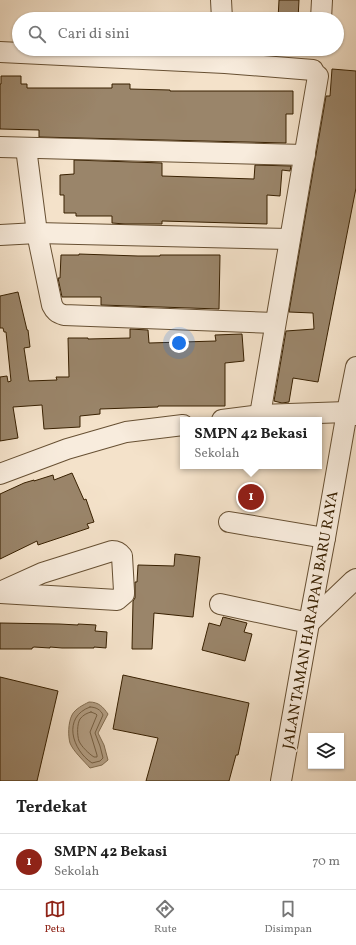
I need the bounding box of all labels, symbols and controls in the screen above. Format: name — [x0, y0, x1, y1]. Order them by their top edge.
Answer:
search box — [12, 12, 344, 56]
icon: search — [26, 23, 48, 45]
text: Cari di sini — [58, 24, 129, 45]
your location — [169, 333, 189, 353]
popup — [180, 417, 322, 469]
text: SMPN 42 Bekasi — [194, 424, 308, 445]
text: Sekolah — [194, 445, 239, 463]
pin: 1 — [238, 482, 264, 512]
street label: JALAN TAMAN HARAPAN BARU RAYA — [278, 489, 345, 751]
map controls — [308, 733, 344, 769]
button: layers — [308, 733, 344, 769]
text: Terdekat — [16, 796, 87, 819]
text: SMPN 42 Bekasi — [54, 842, 167, 863]
text: 1 — [26, 853, 32, 871]
text: 70 m — [312, 853, 340, 871]
text: Sekolah — [54, 863, 99, 881]
tab: Peta — [44, 898, 66, 937]
tab: Rute — [154, 898, 177, 937]
tab: Disimpan — [265, 898, 312, 937]

